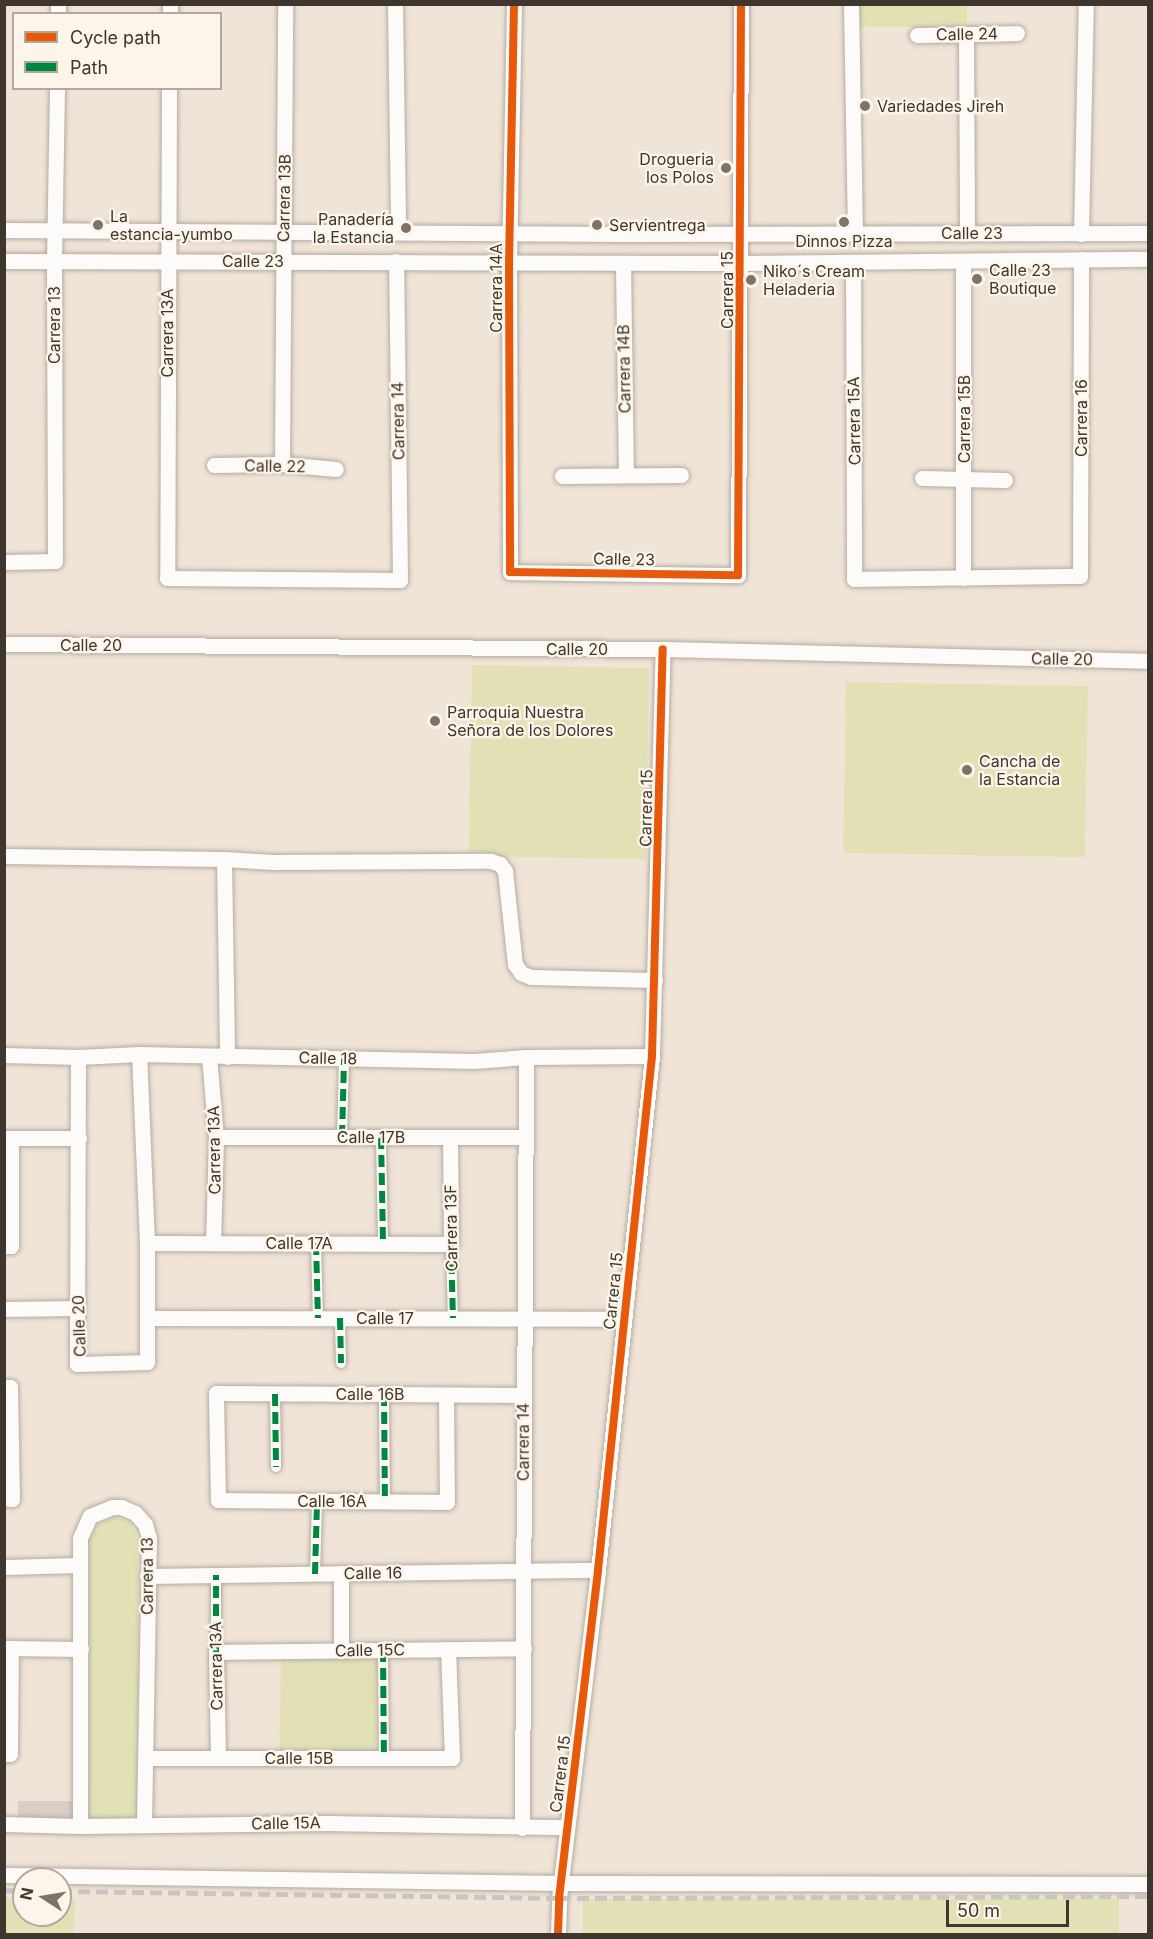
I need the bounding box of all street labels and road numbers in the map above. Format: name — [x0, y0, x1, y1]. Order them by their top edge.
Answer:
street label: Calle 24 — [936, 24, 998, 44]
street label: Carrera 13B — [274, 154, 294, 242]
street label: Calle 23 — [941, 223, 1003, 243]
street label: Carrera 14A — [486, 243, 506, 333]
street label: Calle 23 — [222, 251, 284, 271]
street label: Carrera 15 — [717, 251, 737, 329]
street label: Carrera 13 — [44, 286, 64, 364]
street label: Carrera 13A — [157, 289, 177, 377]
street label: Carrera 14B — [614, 324, 634, 414]
street label: Carrera 15B — [954, 375, 974, 463]
street label: Carrera 15A — [844, 376, 864, 466]
street label: Carrera 16 — [1071, 379, 1091, 457]
street label: Carrera 14 — [388, 382, 408, 460]
street label: Calle 22 — [244, 456, 306, 476]
street label: Calle 23 — [593, 549, 655, 569]
street label: Calle 20 — [60, 635, 122, 655]
street label: Calle 20 — [546, 639, 608, 659]
street label: Calle 20 — [1031, 649, 1093, 669]
street label: Carrera 15 — [636, 769, 656, 847]
street label: Calle 18 — [299, 1048, 357, 1068]
street label: Carrera 13A — [204, 1105, 224, 1195]
street label: Calle 17B — [337, 1127, 405, 1147]
street label: Carrera 13F — [441, 1184, 461, 1272]
street label: Calle 17A — [265, 1233, 333, 1253]
street label: Carrera 15 — [599, 1251, 627, 1331]
street label: Calle 20 — [68, 1295, 90, 1357]
street label: Calle 17 — [356, 1308, 414, 1328]
street label: Calle 16B — [335, 1384, 405, 1404]
street label: Carrera 14 — [513, 1403, 533, 1481]
street label: Calle 16A — [297, 1491, 367, 1511]
street label: Carrera 13 — [137, 1537, 157, 1615]
street label: Calle 16 — [343, 1563, 403, 1583]
street label: Carrera 13A — [206, 1621, 226, 1711]
street label: Calle 15C — [335, 1640, 405, 1660]
street label: Carrera 15 — [546, 1734, 574, 1814]
street label: Calle 15B — [265, 1748, 333, 1768]
street label: Calle 15A — [251, 1813, 321, 1833]

